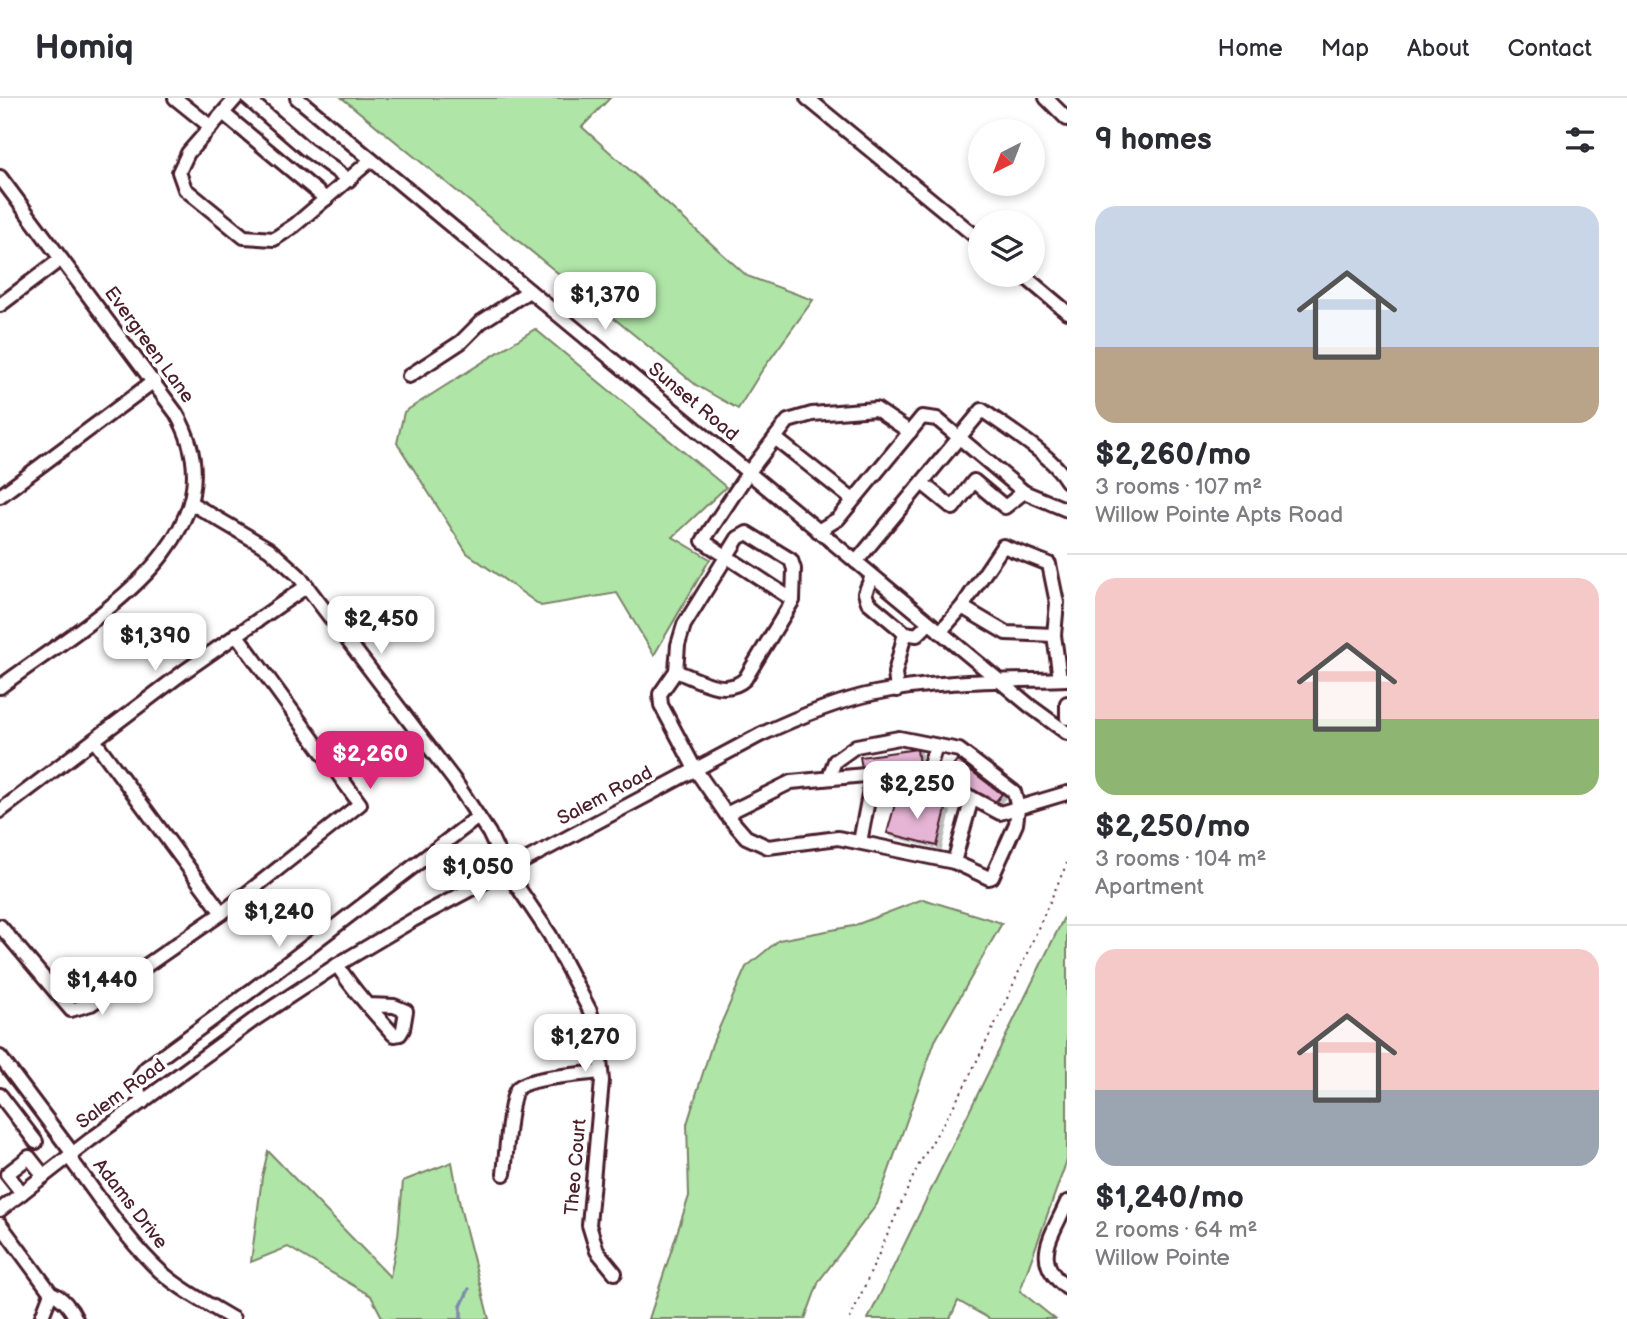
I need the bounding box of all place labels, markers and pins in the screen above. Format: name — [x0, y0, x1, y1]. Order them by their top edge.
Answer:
pin: $1,370 — [548, 272, 662, 332]
pin: $2,450 — [324, 596, 438, 656]
pin: $1,390 — [98, 614, 212, 673]
pin: $2,260 — [313, 732, 427, 791]
pin: $2,250 — [860, 762, 974, 821]
pin: $1,050 — [421, 844, 535, 904]
pin: $1,240 — [222, 890, 336, 949]
pin: $1,440 — [45, 958, 159, 1017]
pin: $1,270 — [528, 1014, 642, 1074]

